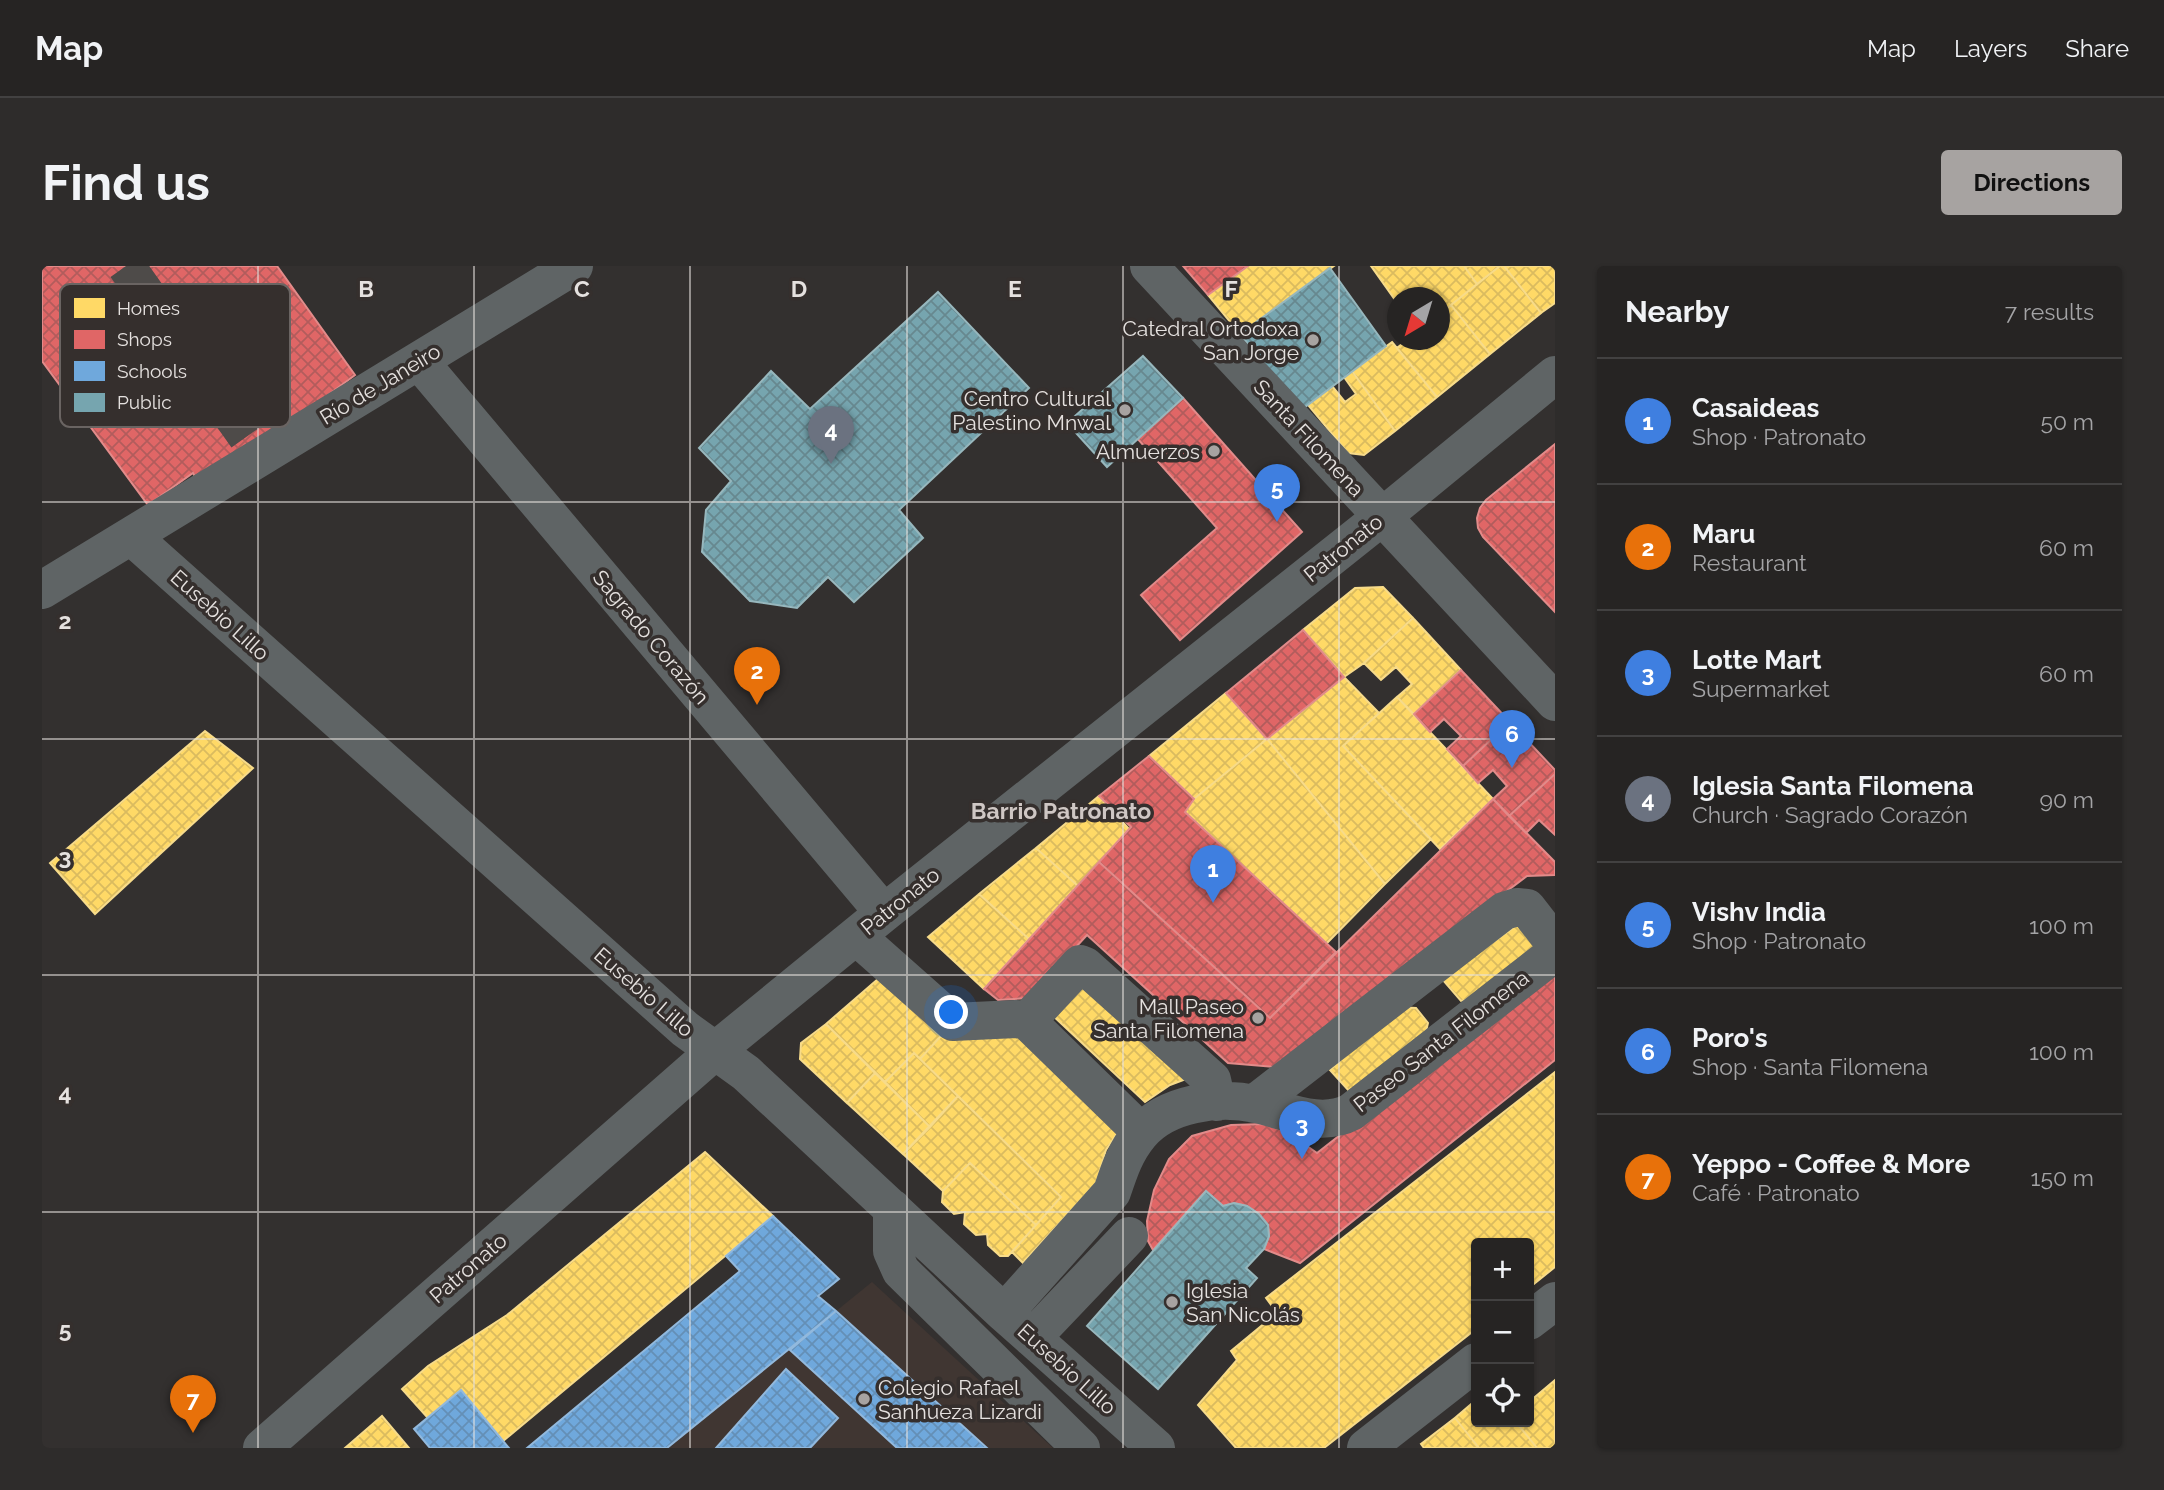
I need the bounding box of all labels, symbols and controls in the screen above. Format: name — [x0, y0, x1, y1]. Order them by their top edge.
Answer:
text: Map — [35, 29, 103, 68]
text: Map — [1867, 34, 1916, 63]
text: Layers — [1954, 34, 2027, 63]
text: Share — [2065, 34, 2129, 63]
button: Directions — [1941, 150, 2122, 215]
text: Find us — [42, 154, 210, 211]
text: B — [358, 275, 374, 302]
text: C — [574, 275, 590, 302]
text: D — [791, 275, 807, 302]
text: E — [1008, 275, 1022, 302]
text: F — [1224, 275, 1238, 302]
legend — [60, 284, 290, 427]
north arrow — [1387, 287, 1450, 350]
text: Nearby — [1625, 294, 1729, 329]
text: Homes — [117, 297, 180, 319]
text: 7 results — [2005, 298, 2094, 325]
place label: Catedral Ortodoxa San Jorge — [1122, 316, 1299, 365]
text: Shops — [117, 328, 172, 350]
marker: Catedral Ortodoxa San Jorge — [1305, 332, 1321, 348]
street label: Río de Janeiro — [315, 338, 445, 430]
text: Schools — [117, 360, 187, 382]
street label: Santa Filomena — [1248, 374, 1370, 502]
place label: Centro Cultural Palestino Mnwal — [952, 386, 1111, 435]
text: Public — [117, 391, 172, 413]
text: Casaideas — [1692, 393, 1819, 423]
marker: Centro Cultural Palestino Mnwal — [1117, 402, 1133, 418]
pin: 4 — [808, 406, 854, 464]
text: 1 — [1642, 408, 1654, 435]
text: 50 m — [2040, 408, 2094, 435]
text: Shop · Patronato — [1692, 423, 1866, 450]
place label: Almuerzos — [1096, 439, 1200, 464]
marker: Almuerzos — [1206, 443, 1222, 459]
pin: 5 — [1254, 464, 1300, 522]
street label: Patronato — [1299, 509, 1387, 587]
text: Maru — [1692, 519, 1755, 549]
text: 2 — [1642, 534, 1654, 561]
text: 60 m — [2039, 534, 2094, 561]
text: Restaurant — [1692, 549, 1807, 576]
street label: Eusebio Lillo — [166, 564, 274, 666]
street label: Sagrado Corazón — [588, 565, 714, 709]
text: 2 — [59, 607, 71, 634]
text: Lotte Mart — [1692, 645, 1822, 675]
pin: 2 — [734, 647, 780, 705]
text: 3 — [1642, 660, 1654, 687]
text: 60 m — [2039, 660, 2094, 687]
text: Supermarket — [1692, 675, 1830, 702]
pin: 6 — [1489, 710, 1535, 768]
text: Iglesia Santa Filomena — [1692, 771, 1974, 801]
text: 4 — [1641, 786, 1655, 813]
text: 90 m — [2039, 786, 2094, 813]
district label: Barrio Patronato — [971, 797, 1151, 824]
text: Church · Sagrado Corazón — [1692, 801, 1968, 828]
text: 3 — [59, 843, 71, 870]
pin: 1 — [1190, 845, 1236, 903]
street label: Patronato — [856, 862, 944, 940]
text: Vishv India — [1692, 897, 1826, 927]
text: 5 — [1642, 912, 1654, 939]
text: 100 m — [2029, 912, 2094, 939]
text: Shop · Patronato — [1692, 927, 1866, 954]
street label: Eusebio Lillo — [589, 942, 699, 1042]
street label: Paseo Santa Filomena — [1348, 965, 1534, 1117]
place label: Mall Paseo Santa Filomena — [1093, 994, 1244, 1043]
your location — [934, 995, 968, 1029]
marker: Mall Paseo Santa Filomena — [1250, 1010, 1266, 1026]
text: Poro's — [1692, 1023, 1768, 1053]
text: 6 — [1641, 1038, 1655, 1065]
text: 100 m — [2029, 1038, 2094, 1065]
text: Shop · Santa Filomena — [1692, 1053, 1928, 1080]
text: 4 — [58, 1079, 72, 1106]
pin: 3 — [1279, 1101, 1325, 1159]
text: Yeppo - Coffee & More — [1692, 1149, 1970, 1179]
text: 7 — [1642, 1164, 1654, 1191]
text: 150 m — [2031, 1164, 2094, 1191]
text: Café · Patronato — [1692, 1179, 1860, 1206]
street label: Patronato — [424, 1228, 512, 1308]
map controls — [1471, 1238, 1534, 1427]
button: + — [1471, 1238, 1534, 1301]
place label: Iglesia San Nicolás — [1186, 1278, 1300, 1327]
marker: Iglesia San Nicolás — [1164, 1294, 1180, 1310]
button: − — [1471, 1301, 1534, 1364]
text: 5 — [59, 1316, 72, 1343]
street label: Eusebio Lillo — [1013, 1318, 1121, 1420]
button: locate — [1471, 1364, 1534, 1427]
pin: 7 — [170, 1375, 216, 1433]
place label: Colegio Rafael Sanhueza Lizardi — [878, 1375, 1042, 1424]
marker: Colegio Rafael Sanhueza Lizardi — [856, 1391, 872, 1407]

